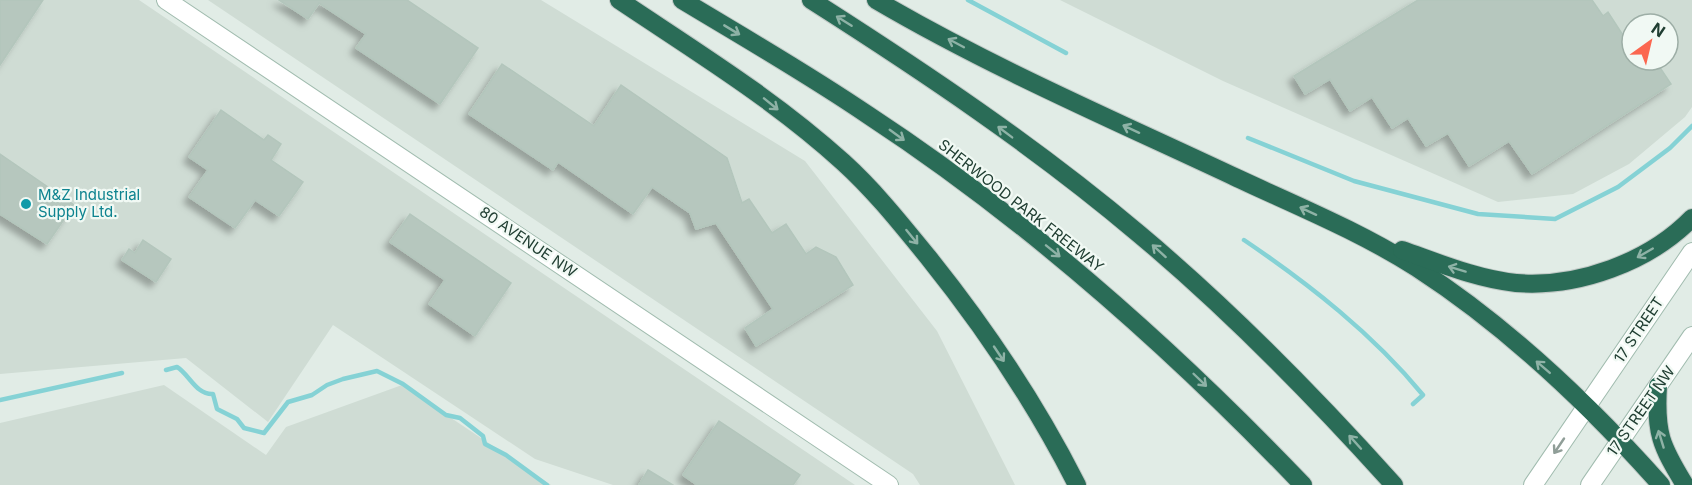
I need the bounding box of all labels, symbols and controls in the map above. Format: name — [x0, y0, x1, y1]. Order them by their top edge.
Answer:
north arrow — [1620, 12, 1680, 72]
one-way arrow — [836, 15, 853, 28]
text: N — [1648, 18, 1669, 41]
one-way arrow — [724, 24, 741, 37]
one-way arrow — [948, 37, 965, 49]
one-way arrow — [763, 97, 779, 110]
one-way arrow — [1122, 122, 1140, 133]
one-way arrow — [997, 126, 1013, 138]
one-way arrow — [888, 129, 904, 141]
street label: SHERWOOD PARK FREEWAY — [935, 135, 1108, 276]
place label: M&Z Industrial Supply Ltd. — [38, 185, 140, 221]
marker: M&Z Industrial Supply Ltd. — [19, 197, 33, 211]
street label: 80 AVENUE NW — [476, 202, 581, 281]
one-way arrow — [1299, 205, 1317, 216]
one-way arrow — [905, 229, 919, 244]
one-way arrow — [1152, 244, 1167, 258]
one-way arrow — [1045, 245, 1061, 258]
one-way arrow — [1637, 247, 1654, 259]
one-way arrow — [1448, 263, 1467, 274]
street label: 17 STREET — [1610, 293, 1668, 366]
one-way arrow — [993, 345, 1006, 362]
one-way arrow — [1536, 360, 1551, 374]
street label: 17 STREET NW — [1602, 362, 1679, 459]
one-way arrow — [1192, 373, 1207, 388]
one-way arrow — [1655, 429, 1666, 448]
one-way arrow — [1348, 434, 1362, 449]
one-way arrow — [1553, 438, 1565, 454]

